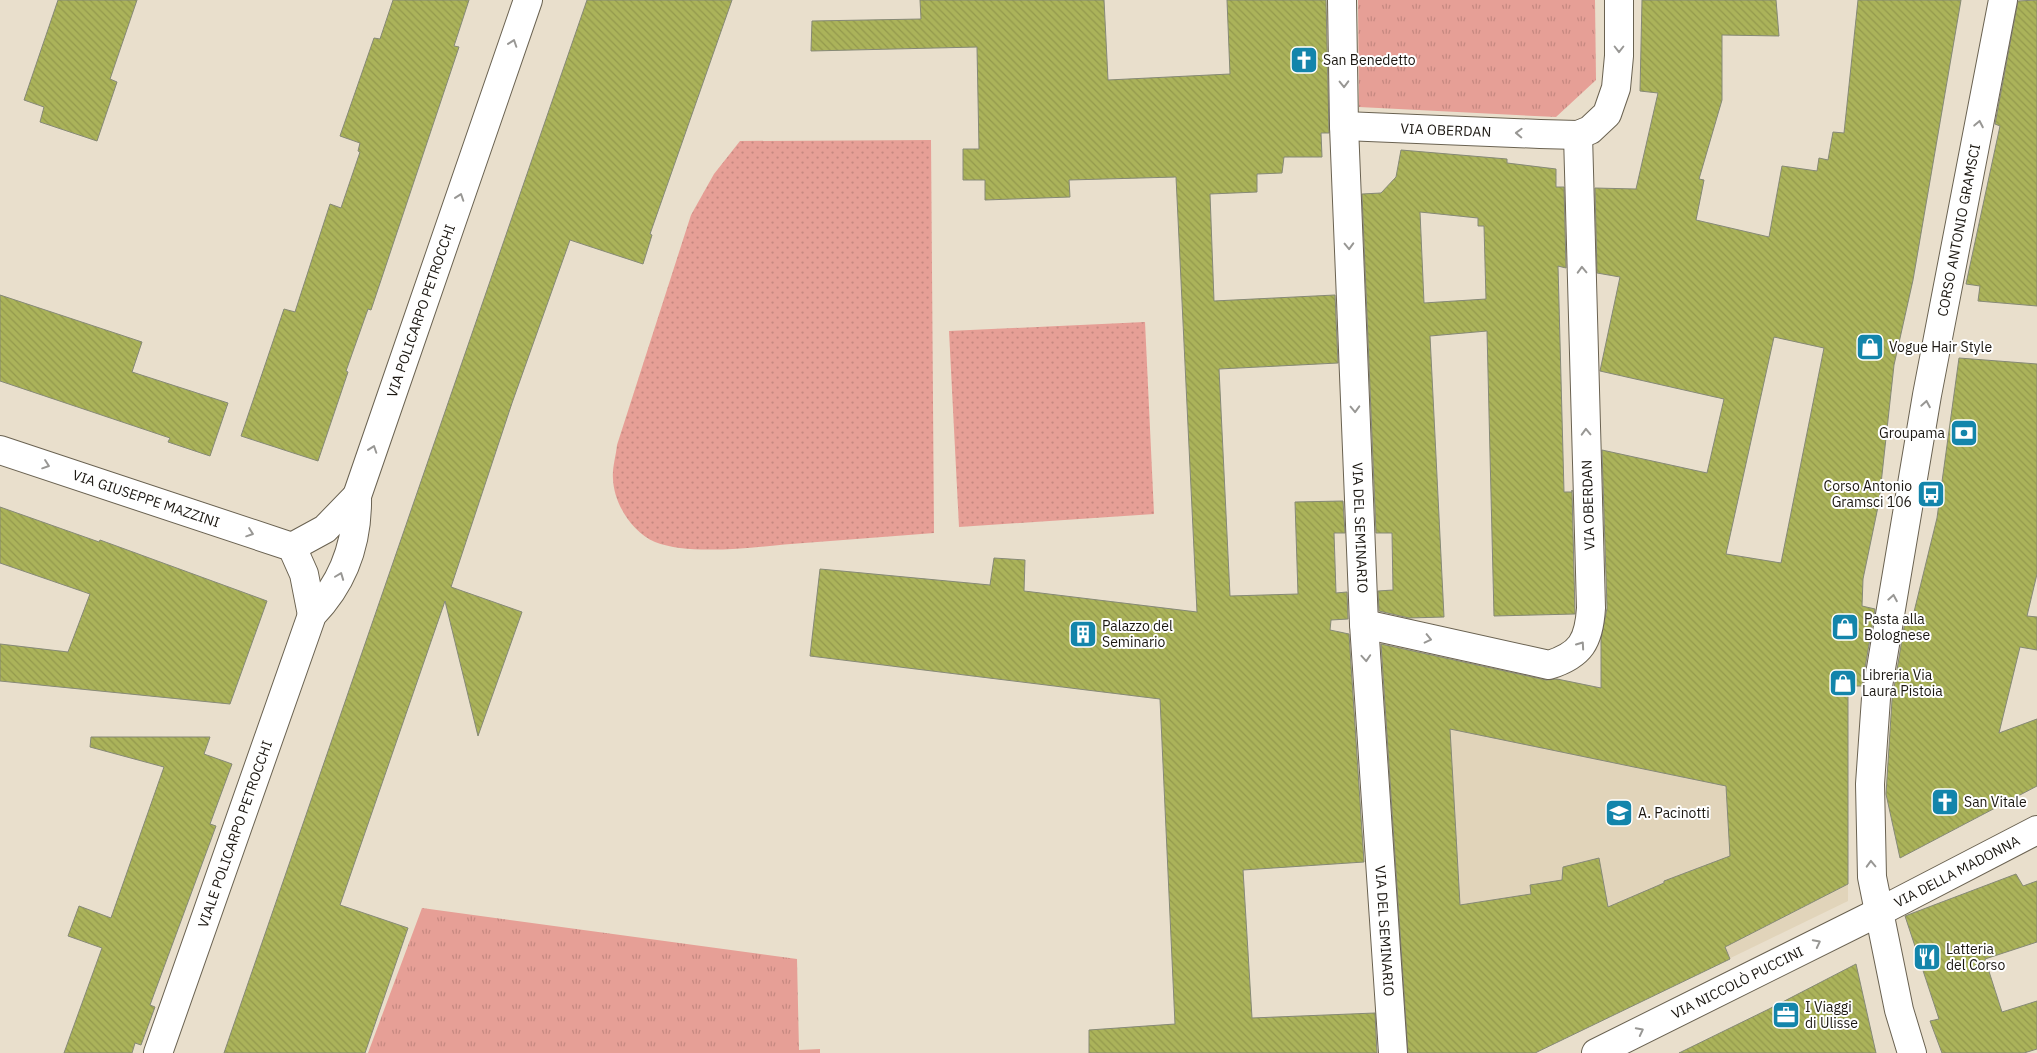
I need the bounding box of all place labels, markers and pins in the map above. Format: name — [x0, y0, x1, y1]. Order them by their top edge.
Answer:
church icon: San Benedetto — [1289, 45, 1319, 75]
place label: San Benedetto — [1323, 51, 1416, 69]
shop icon: Vogue Hair Style — [1855, 332, 1885, 362]
place label: Vogue Hair Style — [1889, 338, 1992, 356]
bank icon: Groupama — [1949, 418, 1979, 448]
place label: Groupama — [1879, 424, 1946, 442]
place label: Corso Antonio Gramsci 106 — [1823, 477, 1912, 511]
bus stop icon: Corso Antonio Gramsci 106 — [1916, 479, 1946, 509]
place label: Pasta alla Bolognese — [1864, 610, 1930, 644]
shop icon: Pasta alla Bolognese — [1830, 612, 1860, 642]
place label: Palazzo del Seminario — [1102, 617, 1173, 651]
building icon: Palazzo del Seminario — [1068, 619, 1098, 649]
place label: Libreria Via Laura Pistoia — [1862, 666, 1943, 700]
shop icon: Libreria Via Laura Pistoia — [1828, 668, 1858, 698]
church icon: San Vitale — [1930, 787, 1960, 817]
place label: San Vitale — [1964, 793, 2027, 811]
school or university icon: A. Pacinotti — [1604, 798, 1634, 828]
place label: A. Pacinotti — [1638, 804, 1710, 822]
place label: Latteria del Corso — [1946, 940, 2005, 974]
restaurant icon: Latteria del Corso — [1912, 942, 1942, 972]
place label: I Viaggi di Ulisse — [1805, 998, 1858, 1032]
office icon: I Viaggi di Ulisse — [1771, 1000, 1801, 1030]

